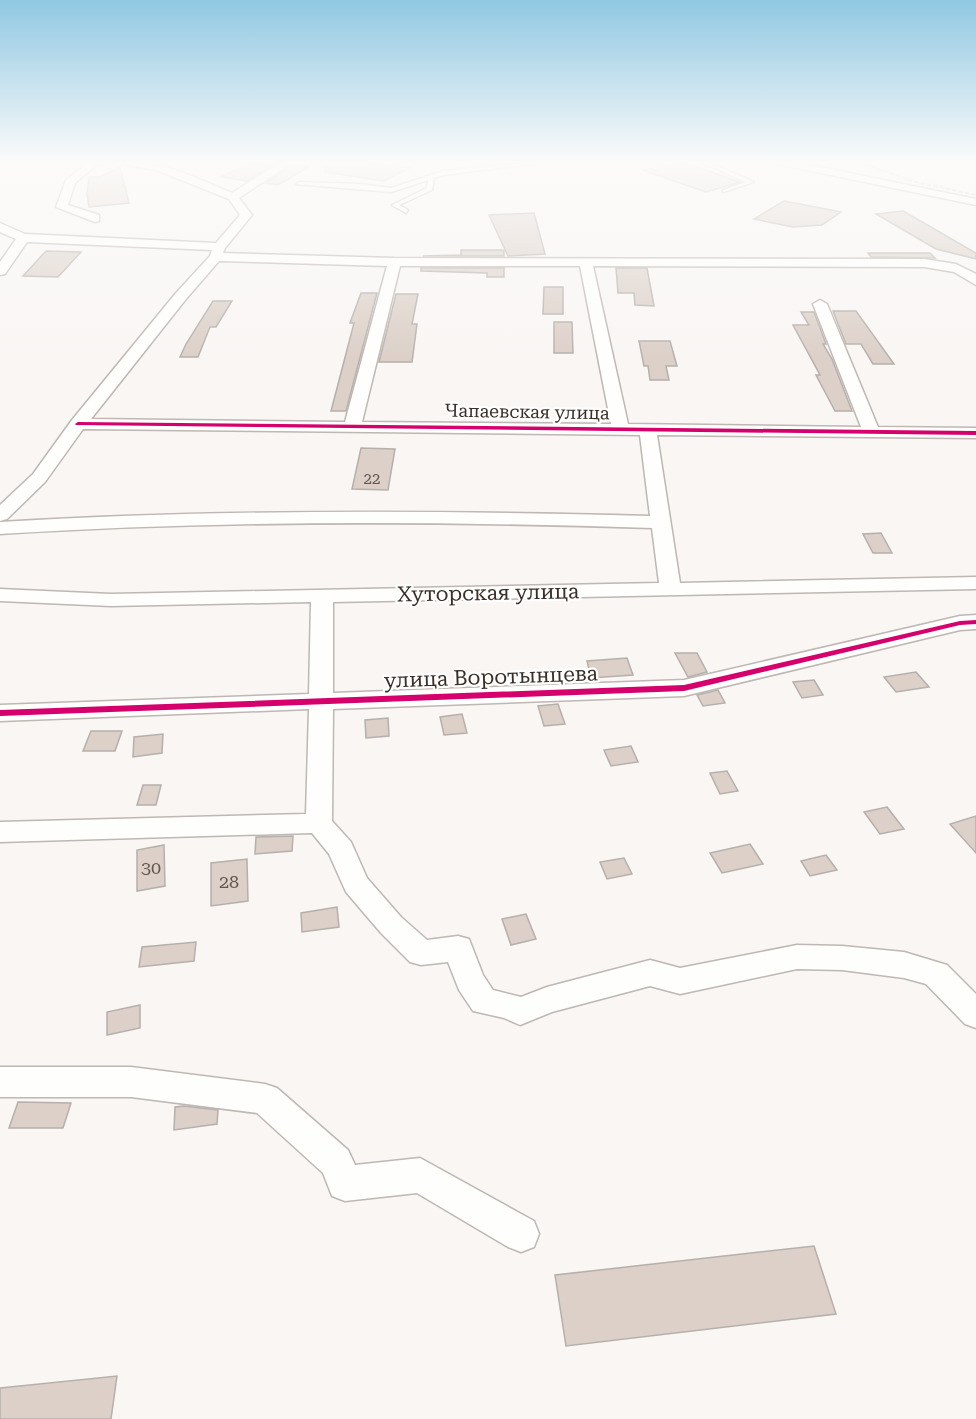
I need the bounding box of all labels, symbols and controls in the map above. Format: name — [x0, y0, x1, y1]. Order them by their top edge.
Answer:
street label: Чапаевская улица — [444, 400, 610, 423]
house number: 22 — [364, 470, 380, 488]
street label: Хуторская улица — [397, 579, 580, 607]
street label: улица Воротынцева — [384, 661, 599, 693]
house number: 30 — [141, 857, 161, 878]
house number: 28 — [219, 871, 239, 892]

